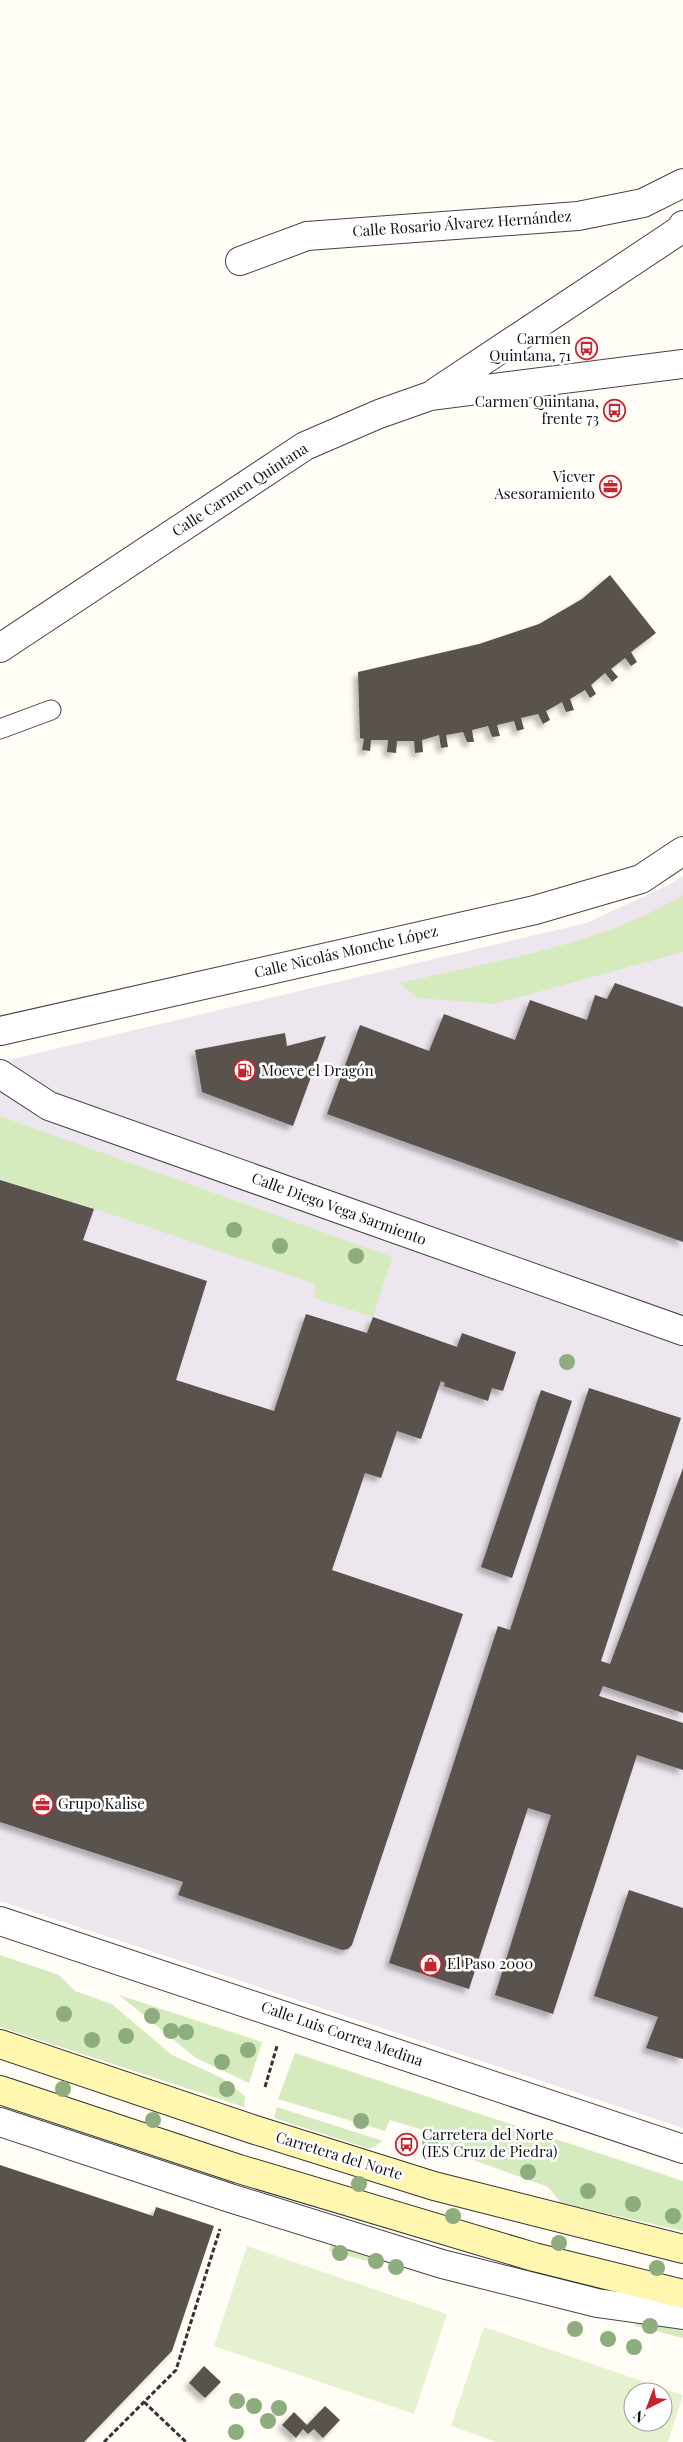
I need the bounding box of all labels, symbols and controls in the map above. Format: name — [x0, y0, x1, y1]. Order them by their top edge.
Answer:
street label: Calle Rosario Álvarez Hernández — [352, 205, 572, 241]
place label: Carmen Quintana, 71 — [489, 328, 571, 365]
bus stop icon: Carmen Quintana, 71 — [575, 336, 599, 360]
place label: Carmen Quintana, frente 73 — [475, 391, 599, 428]
bus stop icon: Carmen Quintana, frente 73 — [603, 399, 627, 423]
street label: Calle Carmen Quintana — [168, 437, 312, 541]
place label: Vicver Asesoramiento — [493, 466, 595, 503]
office icon: Vicver Asesoramiento — [599, 474, 623, 498]
street label: Calle Nicolás Monche López — [252, 920, 440, 982]
fuel station icon: Moeve el Dragón — [233, 1059, 257, 1083]
place label: Moeve el Dragón — [261, 1060, 374, 1080]
street label: Calle Diego Vega Sarmiento — [249, 1167, 429, 1249]
office icon: Grupo Kalise — [30, 1792, 54, 1816]
place label: Grupo Kalise — [58, 1793, 145, 1813]
shop icon: El Paso 2000 — [419, 1952, 443, 1976]
place label: El Paso 2000 — [447, 1953, 533, 1973]
street label: Calle Luis Correa Medina — [259, 1996, 426, 2070]
place label: Carretera del Norte (IES Cruz de Piedra) — [422, 2124, 557, 2161]
street label: Carretera del Norte — [273, 2126, 405, 2184]
bus stop icon: Carretera del Norte (IES Cruz de Piedra) — [394, 2132, 418, 2156]
north arrow — [623, 2382, 673, 2432]
text: N — [629, 2407, 649, 2427]

